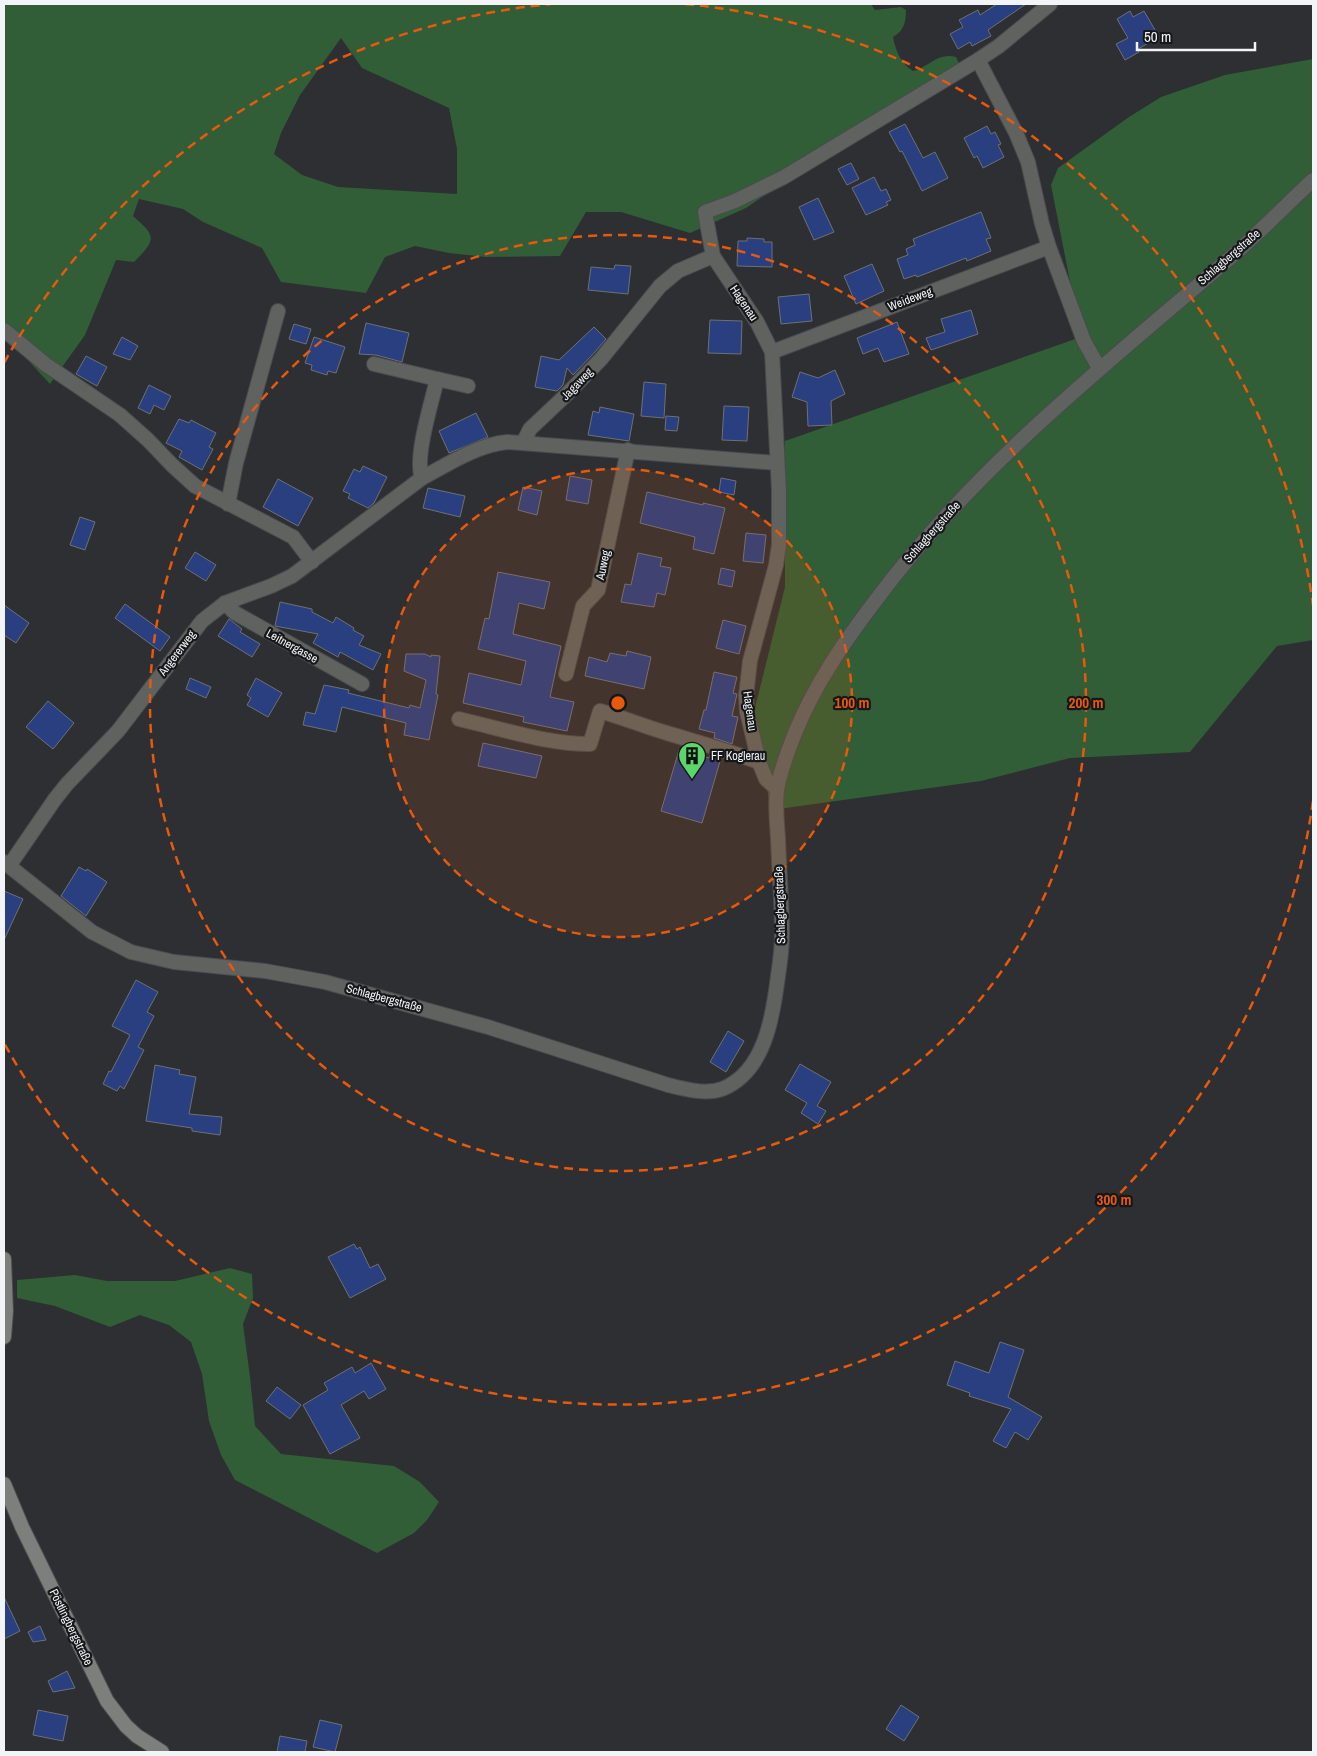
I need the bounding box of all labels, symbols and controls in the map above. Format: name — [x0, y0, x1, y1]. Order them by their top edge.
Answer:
scale bar — [1137, 20, 1254, 52]
text: 50 m — [1144, 26, 1171, 47]
street label: Schlagbergstraße — [1194, 225, 1264, 289]
street label: Hagenau — [726, 282, 762, 324]
street label: Weideweg — [886, 283, 935, 315]
street label: Jagaweg — [558, 364, 597, 404]
street label: Schlagbergstraße — [900, 498, 964, 566]
street label: Auweg — [592, 548, 614, 582]
street label: Leitnergasse — [263, 625, 321, 667]
street label: Angererweg — [154, 627, 200, 680]
street label: Hagenau — [739, 690, 761, 732]
text: 100 m — [835, 692, 869, 713]
text: 200 m — [1069, 692, 1103, 713]
centre of rings — [609, 694, 627, 712]
building icon: FF Koglerau — [677, 741, 707, 780]
place label: FF Koglerau — [711, 748, 765, 764]
street label: Schlagbergstraße — [771, 866, 789, 944]
street label: Schlagbergstraße — [344, 980, 424, 1016]
text: 300 m — [1097, 1189, 1131, 1210]
street label: Pöstlingbergstraße — [46, 1586, 96, 1668]

